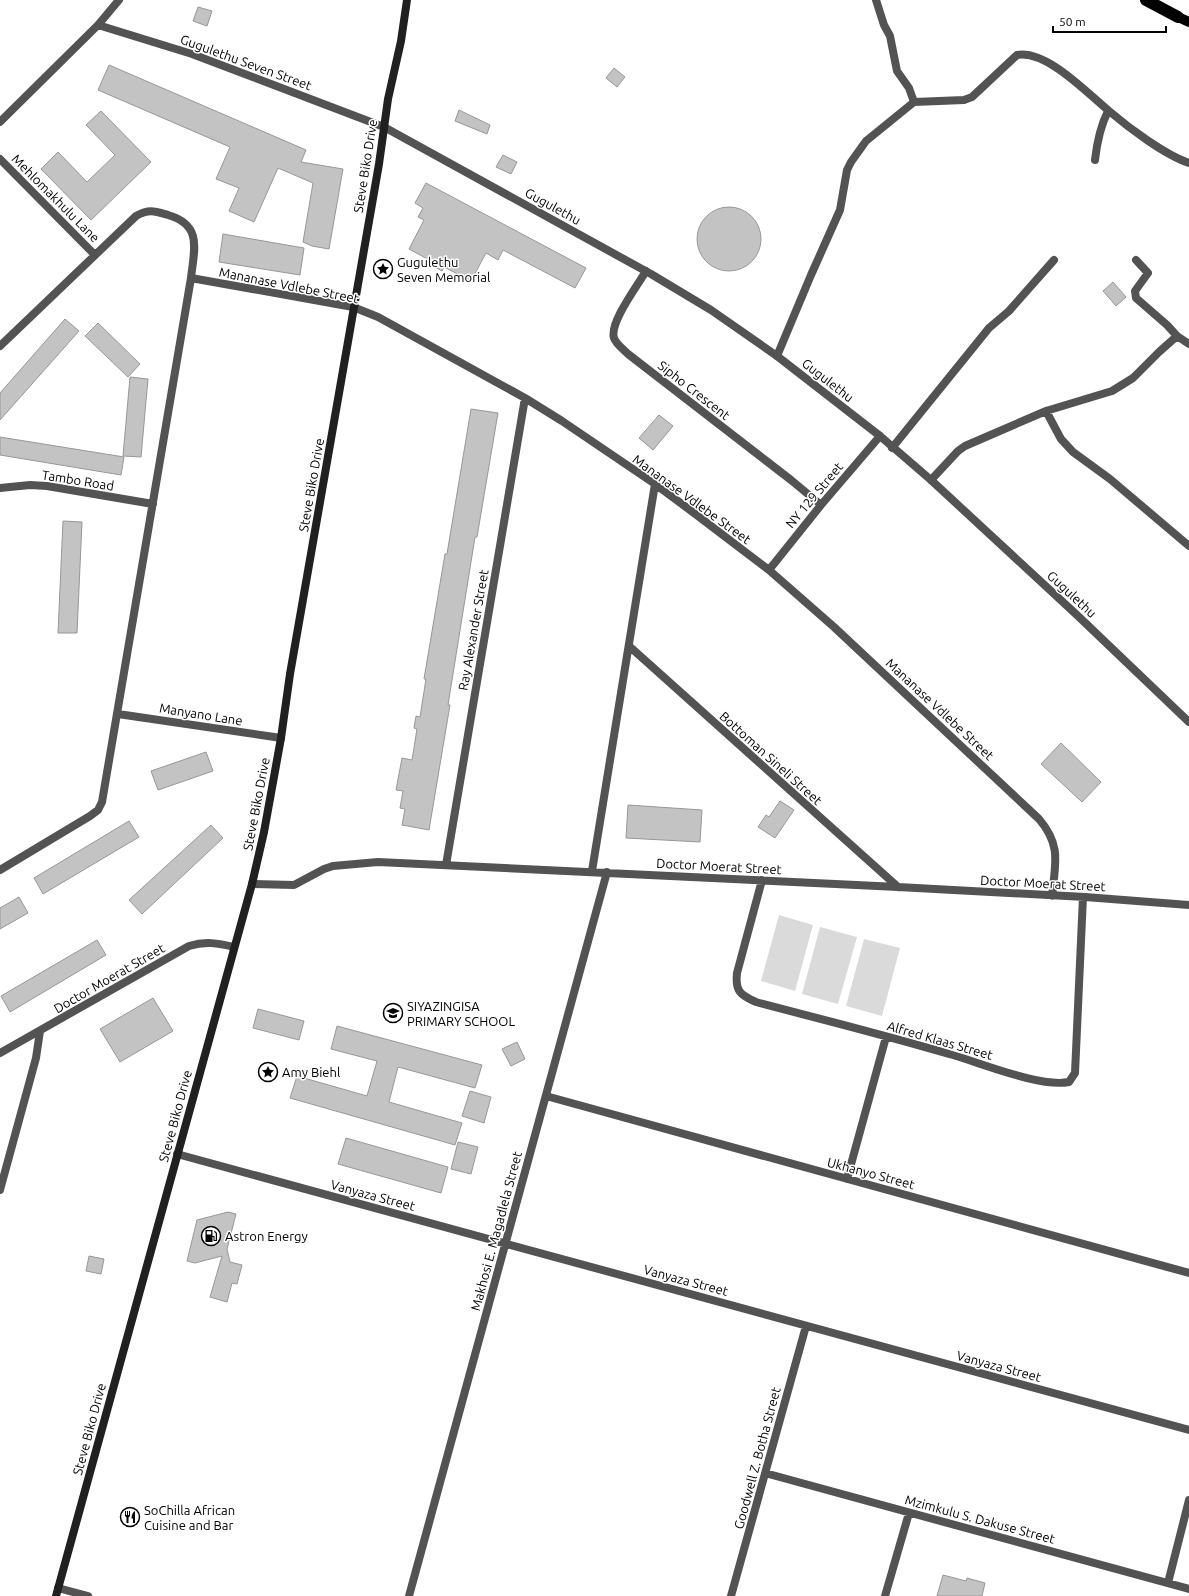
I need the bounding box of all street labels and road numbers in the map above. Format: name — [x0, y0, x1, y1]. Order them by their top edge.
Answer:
street label: Gugulethu Seven Street — [178, 32, 314, 92]
street label: Steve Biko Drive — [351, 118, 379, 214]
street label: Mehlomakhulu Lane — [9, 151, 103, 245]
street label: Gugulethu — [523, 185, 583, 227]
street label: Mananase Vdlebe Street — [218, 265, 360, 305]
street label: Gugulethu — [799, 356, 857, 404]
street label: Sipho Crescent — [655, 358, 733, 422]
street label: Steve Biko Drive — [296, 437, 326, 533]
street label: Mananase Vdlebe Street — [630, 452, 754, 546]
street label: NY 129 Street — [783, 459, 845, 531]
street label: Tambo Road — [41, 467, 115, 493]
street label: Ray Alexander Street — [455, 568, 491, 692]
street label: Gugulethu — [1045, 568, 1099, 620]
street label: Mananase Vdlebe Street — [883, 655, 997, 763]
street label: Manyano Lane — [158, 701, 244, 727]
street label: Bottoman Sineli Street — [717, 709, 825, 807]
street label: Steve Biko Drive — [240, 756, 272, 852]
street label: Doctor Moerat Street — [656, 856, 782, 876]
street label: Doctor Moerat Street — [980, 873, 1106, 893]
street label: Doctor Moerat Street — [51, 941, 167, 1015]
street label: Alfred Klaas Street — [886, 1018, 994, 1062]
street label: Steve Biko Drive — [156, 1069, 194, 1163]
street label: Makhosi E. Magadlela Street — [468, 1150, 524, 1312]
street label: Ukhanyo Street — [826, 1155, 916, 1191]
street label: Vanyaza Street — [329, 1177, 417, 1213]
street label: Vanyaza Street — [642, 1262, 730, 1298]
street label: Vanyaza Street — [955, 1348, 1043, 1384]
street label: Steve Biko Drive — [70, 1382, 108, 1476]
street label: Goodwell Z. Botha Street — [731, 1385, 783, 1531]
street label: Mzimkulu S. Dakuse Street — [904, 1492, 1056, 1546]

